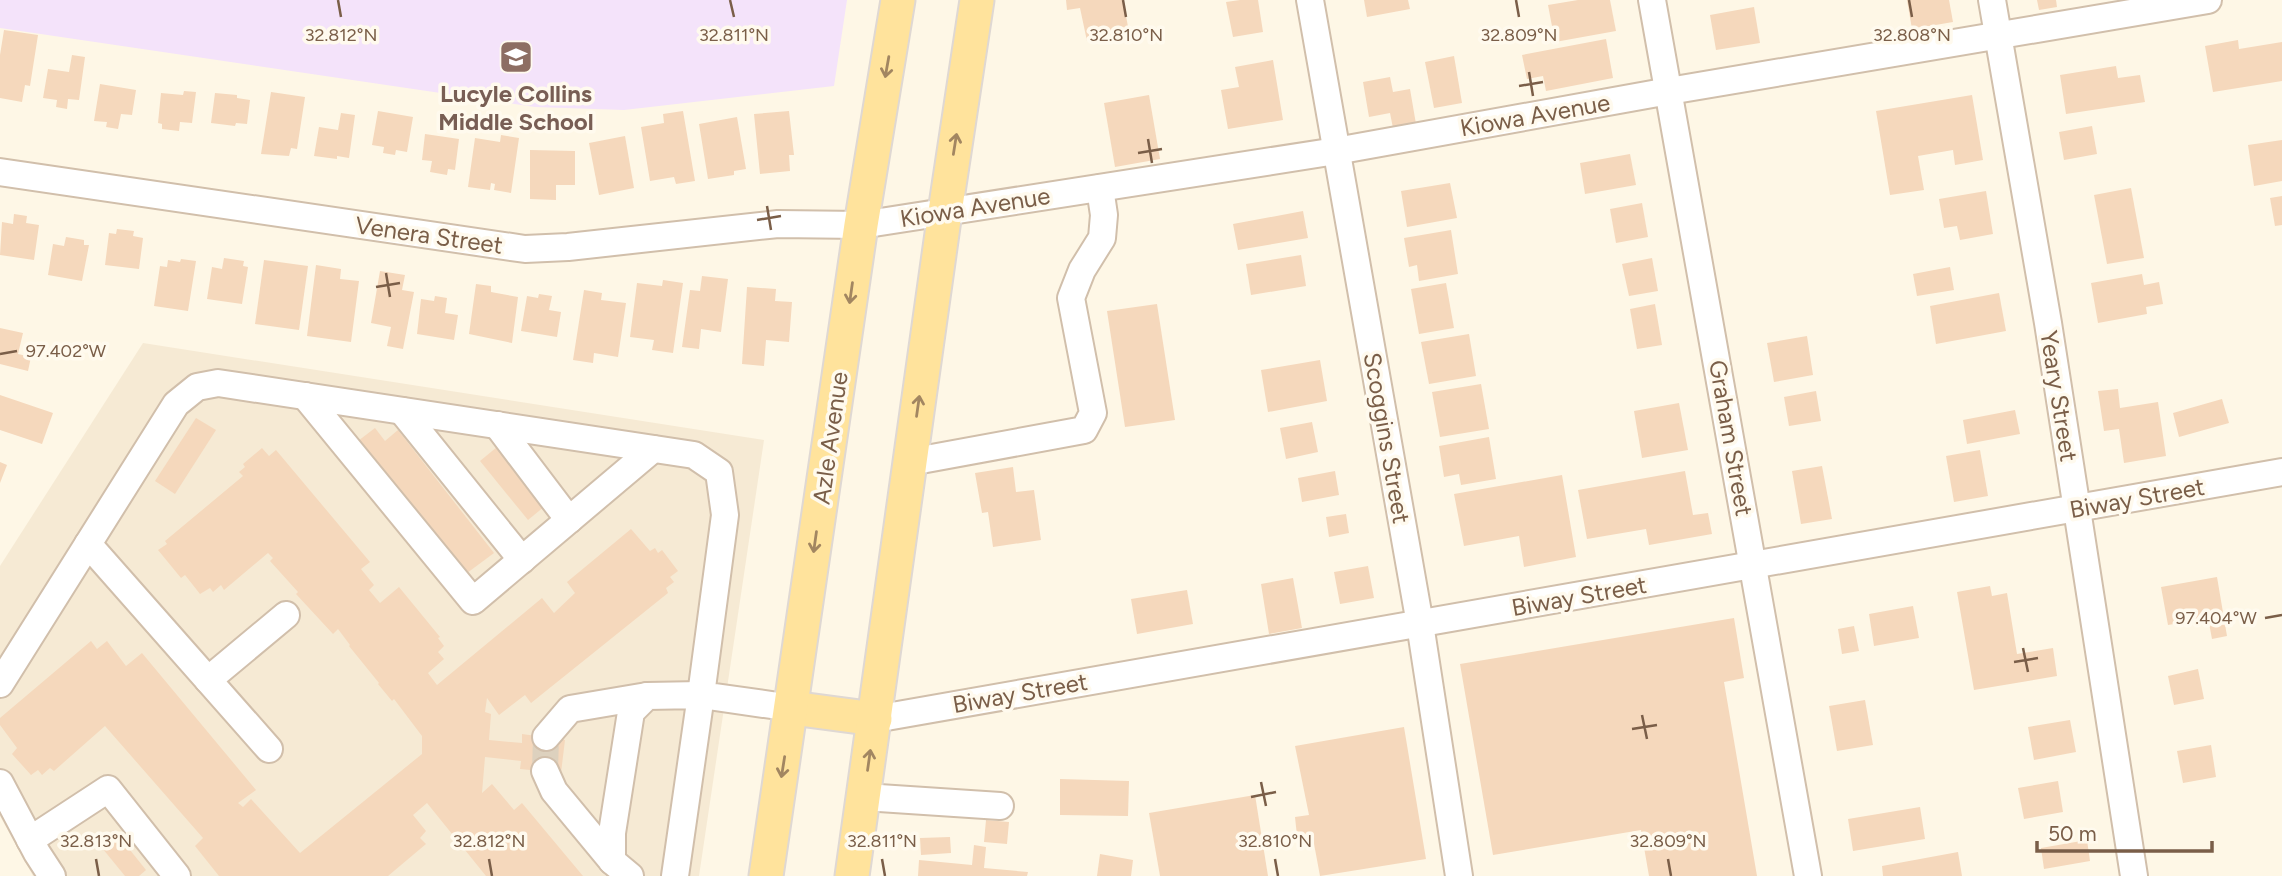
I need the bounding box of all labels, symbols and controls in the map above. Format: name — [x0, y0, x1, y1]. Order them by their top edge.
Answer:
text: 32.812°N — [305, 24, 377, 46]
text: 32.811°N — [699, 24, 769, 46]
text: 32.810°N — [1089, 24, 1163, 46]
text: 32.809°N — [1481, 24, 1557, 46]
text: 32.808°N — [1873, 24, 1951, 46]
school or university icon: Lucyle Collins Middle School — [497, 38, 535, 76]
one-way arrow — [880, 55, 893, 78]
place label: Lucyle Collins Middle School — [438, 79, 594, 136]
street label: Kiowa Avenue — [1458, 88, 1612, 142]
one-way arrow — [949, 133, 962, 156]
street label: Kiowa Avenue — [898, 181, 1052, 233]
street label: Venera Street — [353, 210, 505, 260]
one-way arrow — [844, 281, 857, 303]
street label: Yeary Street — [2034, 328, 2084, 464]
text: 97.402°W — [26, 340, 107, 362]
street label: Scoggins Street — [1358, 350, 1416, 526]
street label: Graham Street — [1703, 358, 1759, 518]
street label: Azle Avenue — [806, 370, 854, 506]
one-way arrow — [912, 395, 925, 417]
street label: Biway Street — [2067, 472, 2207, 524]
one-way arrow — [808, 530, 821, 553]
street label: Biway Street — [1509, 570, 1649, 622]
text: 97.404°W — [2175, 607, 2257, 629]
street label: Biway Street — [950, 667, 1090, 719]
one-way arrow — [863, 749, 876, 772]
one-way arrow — [776, 755, 789, 778]
scale bar — [2037, 810, 2212, 854]
text: 50 m — [2048, 821, 2097, 846]
text: 32.813°N — [60, 830, 132, 852]
text: 32.812°N — [453, 830, 525, 852]
text: 32.811°N — [847, 830, 917, 852]
text: 32.810°N — [1238, 830, 1312, 852]
text: 32.809°N — [1630, 830, 1706, 852]

